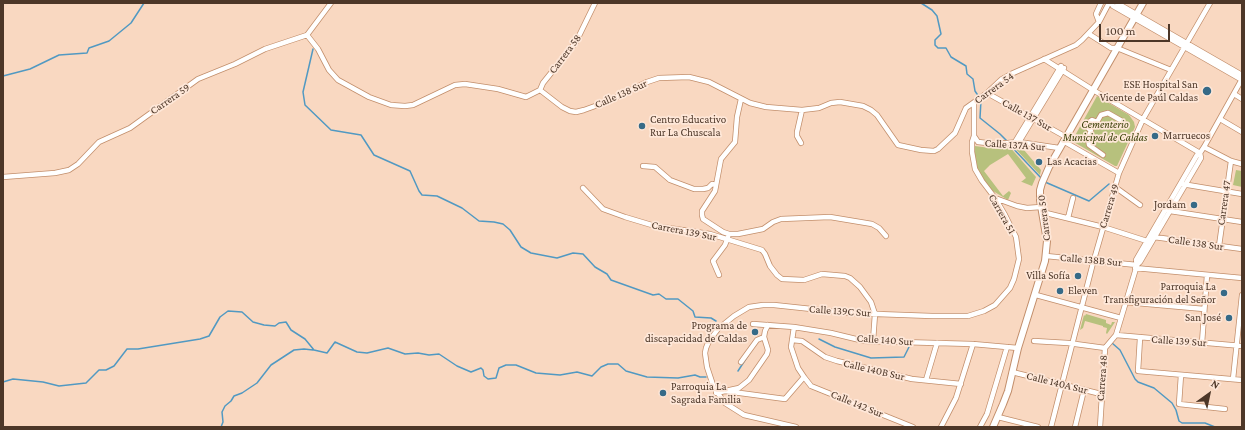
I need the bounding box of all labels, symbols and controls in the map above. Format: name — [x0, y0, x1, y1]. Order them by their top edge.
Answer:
scale bar — [1101, 16, 1172, 42]
text: 100 m — [1106, 24, 1135, 38]
street label: Carrera 58 — [546, 32, 584, 76]
street label: Carrera 54 — [972, 69, 1016, 107]
street label: Calle 138 Sur — [593, 77, 649, 111]
place label: ESE Hospital San Vicente de Paúl Caldas — [1100, 78, 1198, 104]
street label: Carrera 59 — [148, 81, 192, 117]
marker: ESE Hospital San Vicente de Paúl Caldas — [1201, 85, 1213, 97]
street label: Calle 137 Sur — [1000, 96, 1054, 134]
place label: Centro Educativo Rur La Chuscala — [650, 113, 726, 139]
park label: Cementerio Municipal de Caldas — [1063, 118, 1147, 144]
marker: Centro Educativo Rur La Chuscala — [637, 121, 647, 131]
place label: Marruecos — [1163, 129, 1210, 143]
marker: Marruecos — [1150, 131, 1160, 141]
street label: Calle 137A Sur — [984, 136, 1046, 154]
place label: Las Acacias — [1047, 155, 1097, 169]
marker: Las Acacias — [1034, 157, 1044, 167]
street label: Carrera 47 — [1214, 180, 1234, 226]
street label: Carrera 49 — [1096, 182, 1122, 230]
street label: Carrera 51 — [985, 192, 1019, 236]
street label: Carrera 50 — [1035, 194, 1053, 242]
place label: Jordam — [1154, 198, 1186, 212]
marker: Jordam — [1189, 200, 1199, 210]
street label: Carrera 139 Sur — [650, 218, 718, 244]
street label: Calle 138 Sur — [1167, 233, 1225, 253]
street label: Calle 138B Sur — [1060, 251, 1122, 269]
place label: Villa Sofía — [1026, 269, 1070, 283]
marker: Villa Sofía — [1073, 271, 1083, 281]
place label: Parroquia La Transfiguración del Señor — [1103, 280, 1216, 306]
place label: Eleven — [1068, 284, 1097, 298]
marker: Eleven — [1055, 286, 1065, 296]
marker: Parroquia La Transfiguración del Señor — [1219, 288, 1229, 298]
street label: Calle 139C Sur — [809, 302, 871, 320]
place label: San José — [1185, 311, 1221, 325]
marker: San José — [1224, 313, 1234, 323]
place label: Programa de discapacidad de Caldas — [645, 319, 747, 345]
marker: Programa de discapacidad de Caldas — [750, 327, 760, 337]
street label: Calle 140 Sur — [856, 331, 914, 349]
street label: Calle 139 Sur — [1151, 332, 1207, 350]
street label: Carrera 48 — [1094, 354, 1110, 402]
street label: Calle 140B Sur — [842, 357, 906, 383]
street label: Calle 140A Sur — [1025, 369, 1089, 397]
north arrow — [1189, 374, 1229, 414]
text: N — [1209, 377, 1222, 391]
place label: Parroquia La Sagrada Familia — [671, 380, 741, 406]
street label: Calle 142 Sur — [829, 387, 885, 421]
marker: Parroquia La Sagrada Familia — [658, 388, 668, 398]

